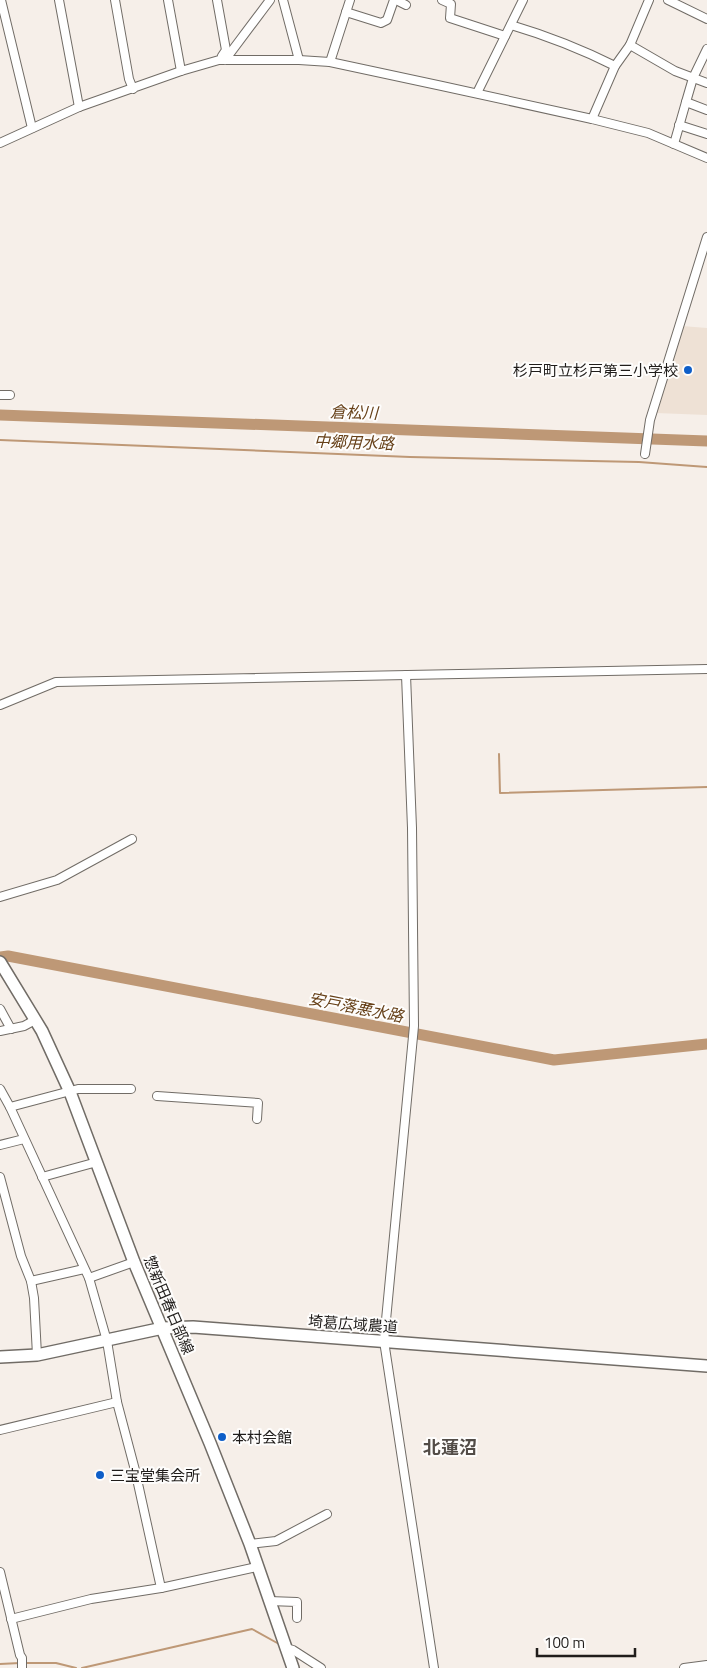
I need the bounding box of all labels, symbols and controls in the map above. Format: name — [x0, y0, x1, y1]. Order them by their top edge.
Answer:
place label: 杉戸町立杉戸第三小学校 — [513, 359, 678, 382]
marker: 杉戸町立杉戸第三小学校 — [682, 364, 694, 376]
water label: 倉松川 — [330, 399, 380, 425]
water label: 中郷用水路 — [314, 429, 396, 455]
water label: 安戸落悪水路 — [307, 986, 407, 1028]
street label: 惣新田春日部線 — [138, 1252, 200, 1358]
street label: 埼葛広域農道 — [307, 1309, 399, 1339]
place label: 本村会館 — [232, 1426, 292, 1449]
marker: 本村会館 — [216, 1431, 228, 1443]
district label: 北蓮沼 — [423, 1434, 477, 1461]
place label: 三宝堂集会所 — [110, 1464, 200, 1487]
marker: 三宝堂集会所 — [94, 1469, 106, 1481]
scale bar — [537, 1626, 634, 1658]
text: 100 m — [544, 1631, 585, 1654]

